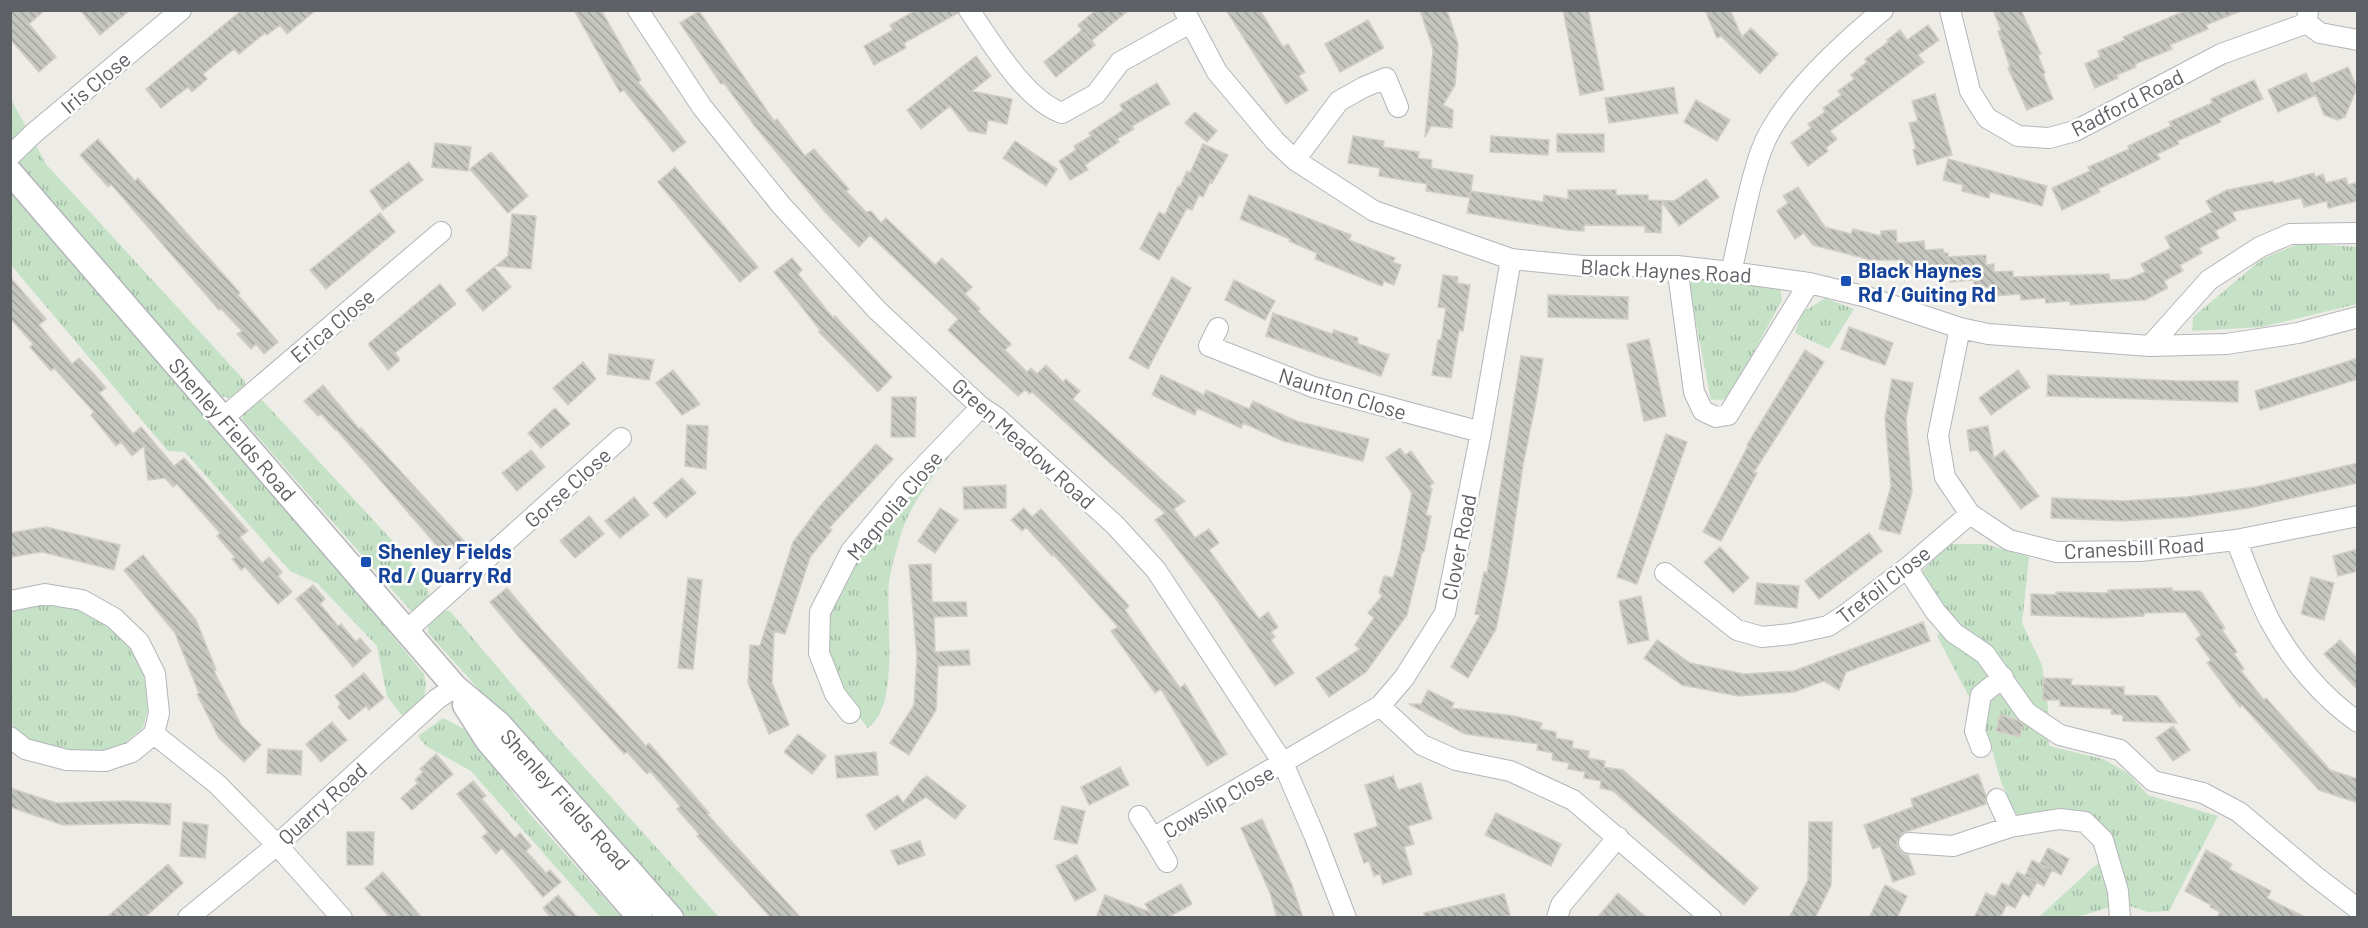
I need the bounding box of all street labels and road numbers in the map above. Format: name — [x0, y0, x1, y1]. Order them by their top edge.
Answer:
street label: Iris Close — [55, 46, 135, 118]
street label: Radford Road — [2067, 63, 2187, 141]
street label: Black Haynes Road — [1580, 253, 1752, 287]
street label: Erica Close — [285, 283, 379, 367]
street label: Shenley Fields Road — [164, 352, 302, 506]
street label: Naunton Close — [1276, 362, 1410, 424]
street label: Green Meadow Road — [947, 372, 1101, 514]
street label: Gorse Close — [519, 442, 615, 532]
street label: Magnolia Close — [841, 445, 947, 565]
street label: Clover Road — [1435, 492, 1481, 602]
street label: Cranesbill Road — [2063, 531, 2205, 563]
street label: Trefoil Close — [1831, 540, 1935, 628]
street label: Shenley Fields Road — [496, 723, 636, 875]
street label: Quarry Road — [273, 757, 371, 849]
street label: Cowslip Close — [1158, 759, 1278, 843]

